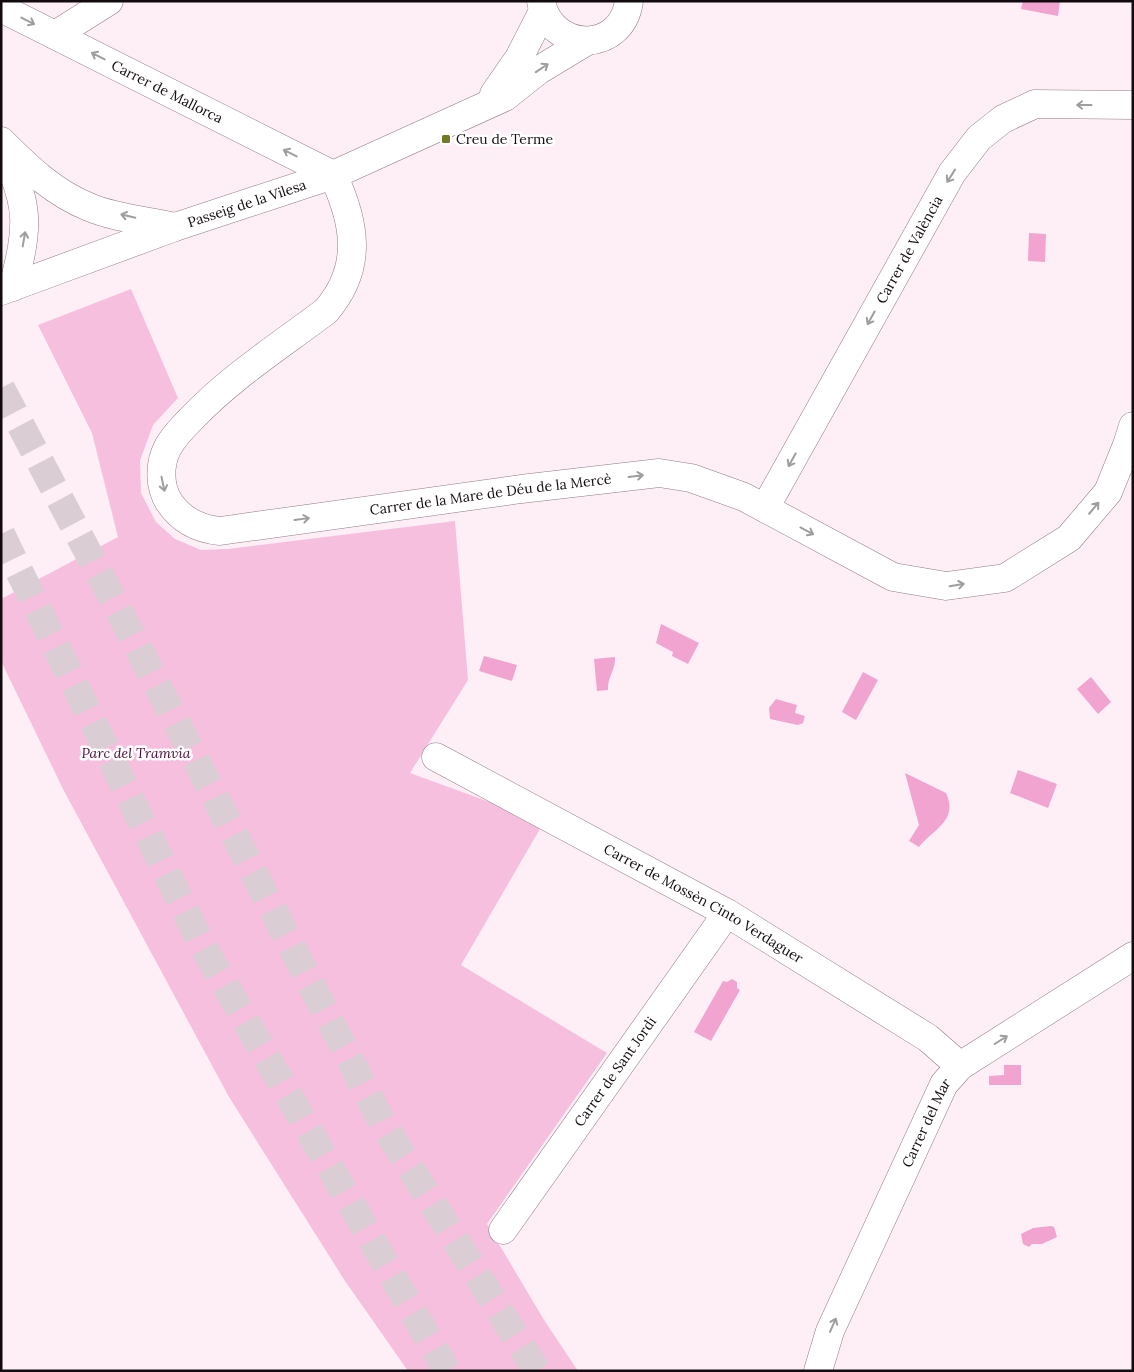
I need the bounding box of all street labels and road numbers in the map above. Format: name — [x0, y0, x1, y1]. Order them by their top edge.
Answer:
street label: Carrer de Mallorca — [108, 56, 226, 127]
street label: Passeig de la Vilesa — [185, 175, 308, 231]
street label: Carrer de València — [872, 192, 947, 307]
street label: Carrer de la Mare de Déu de la Mercè — [369, 470, 613, 519]
street label: Carrer de Mossèn Cinto Verdaguer — [601, 840, 807, 967]
street label: Carrer de Sant Jordi — [570, 1013, 660, 1130]
street label: Carrer del Mar — [898, 1074, 954, 1170]

